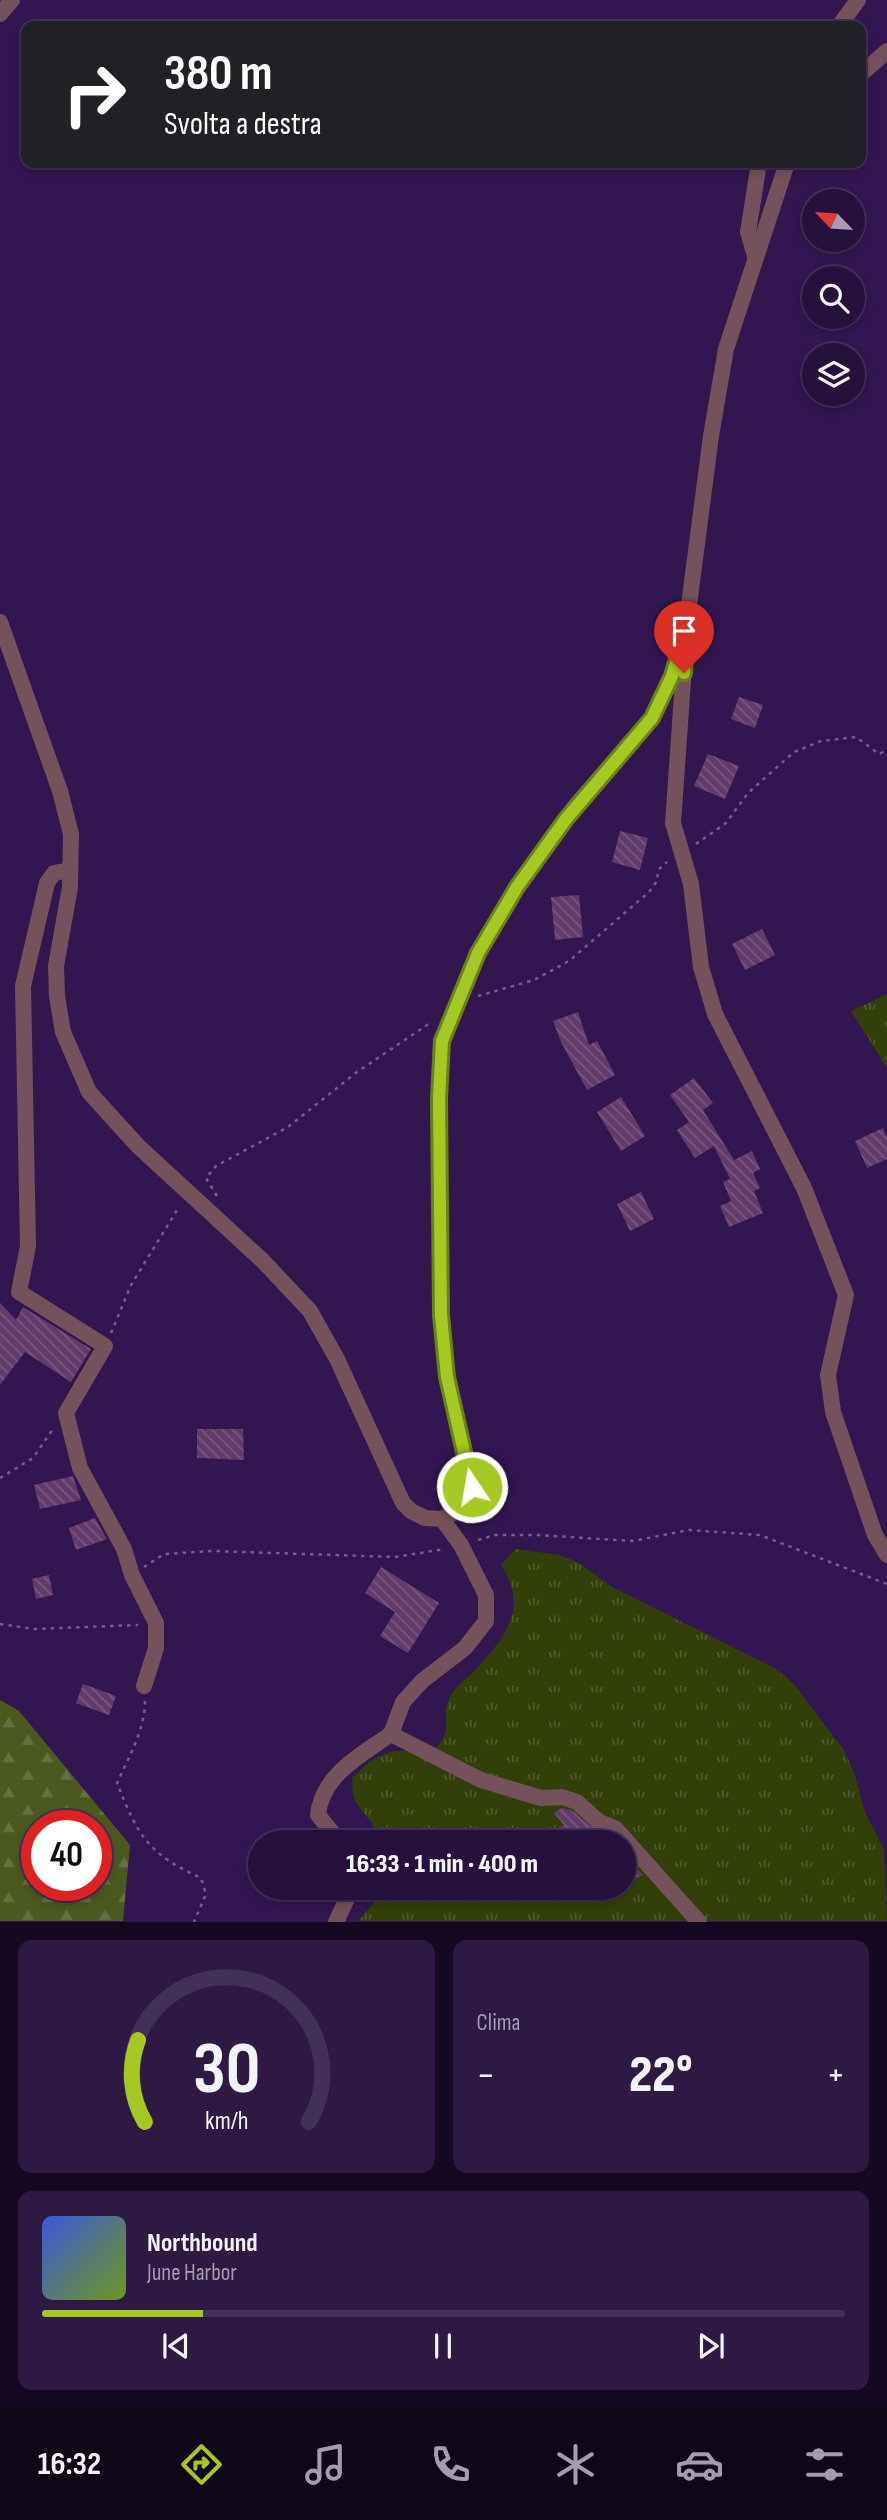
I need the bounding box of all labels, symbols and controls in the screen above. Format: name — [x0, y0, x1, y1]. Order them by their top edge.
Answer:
text: 380 m — [164, 45, 273, 104]
icon: right — [49, 49, 140, 140]
text: Svolta a destra — [164, 105, 322, 144]
north arrow — [802, 189, 864, 252]
map controls — [802, 189, 865, 406]
button: search — [802, 266, 865, 329]
button: layers — [802, 343, 865, 406]
pin — [654, 601, 714, 673]
icon: arrive — [665, 612, 703, 650]
position arrow — [435, 1450, 509, 1524]
speed limit sign: 40 — [21, 1810, 112, 1901]
text: 16:33 · 1 min · 400 m — [346, 1849, 538, 1880]
text: Clima — [477, 2009, 520, 2037]
text: 30 — [193, 2027, 260, 2115]
text: 22° — [629, 2044, 693, 2107]
text: − — [477, 2053, 495, 2098]
text: + — [826, 2053, 845, 2098]
text: km/h — [205, 2106, 248, 2137]
text: Northbound — [147, 2228, 258, 2259]
text: June Harbor — [147, 2259, 237, 2287]
icon: previous — [157, 2327, 195, 2365]
icon: pause — [424, 2327, 462, 2365]
icon: next — [692, 2327, 730, 2365]
icon: directions — [177, 2440, 226, 2489]
icon: music — [301, 2440, 350, 2489]
icon: phone — [426, 2440, 475, 2489]
icon: climate — [551, 2440, 600, 2489]
icon: car — [675, 2440, 724, 2489]
icon: filters — [800, 2440, 849, 2489]
text: 16:32 — [38, 2445, 101, 2484]

